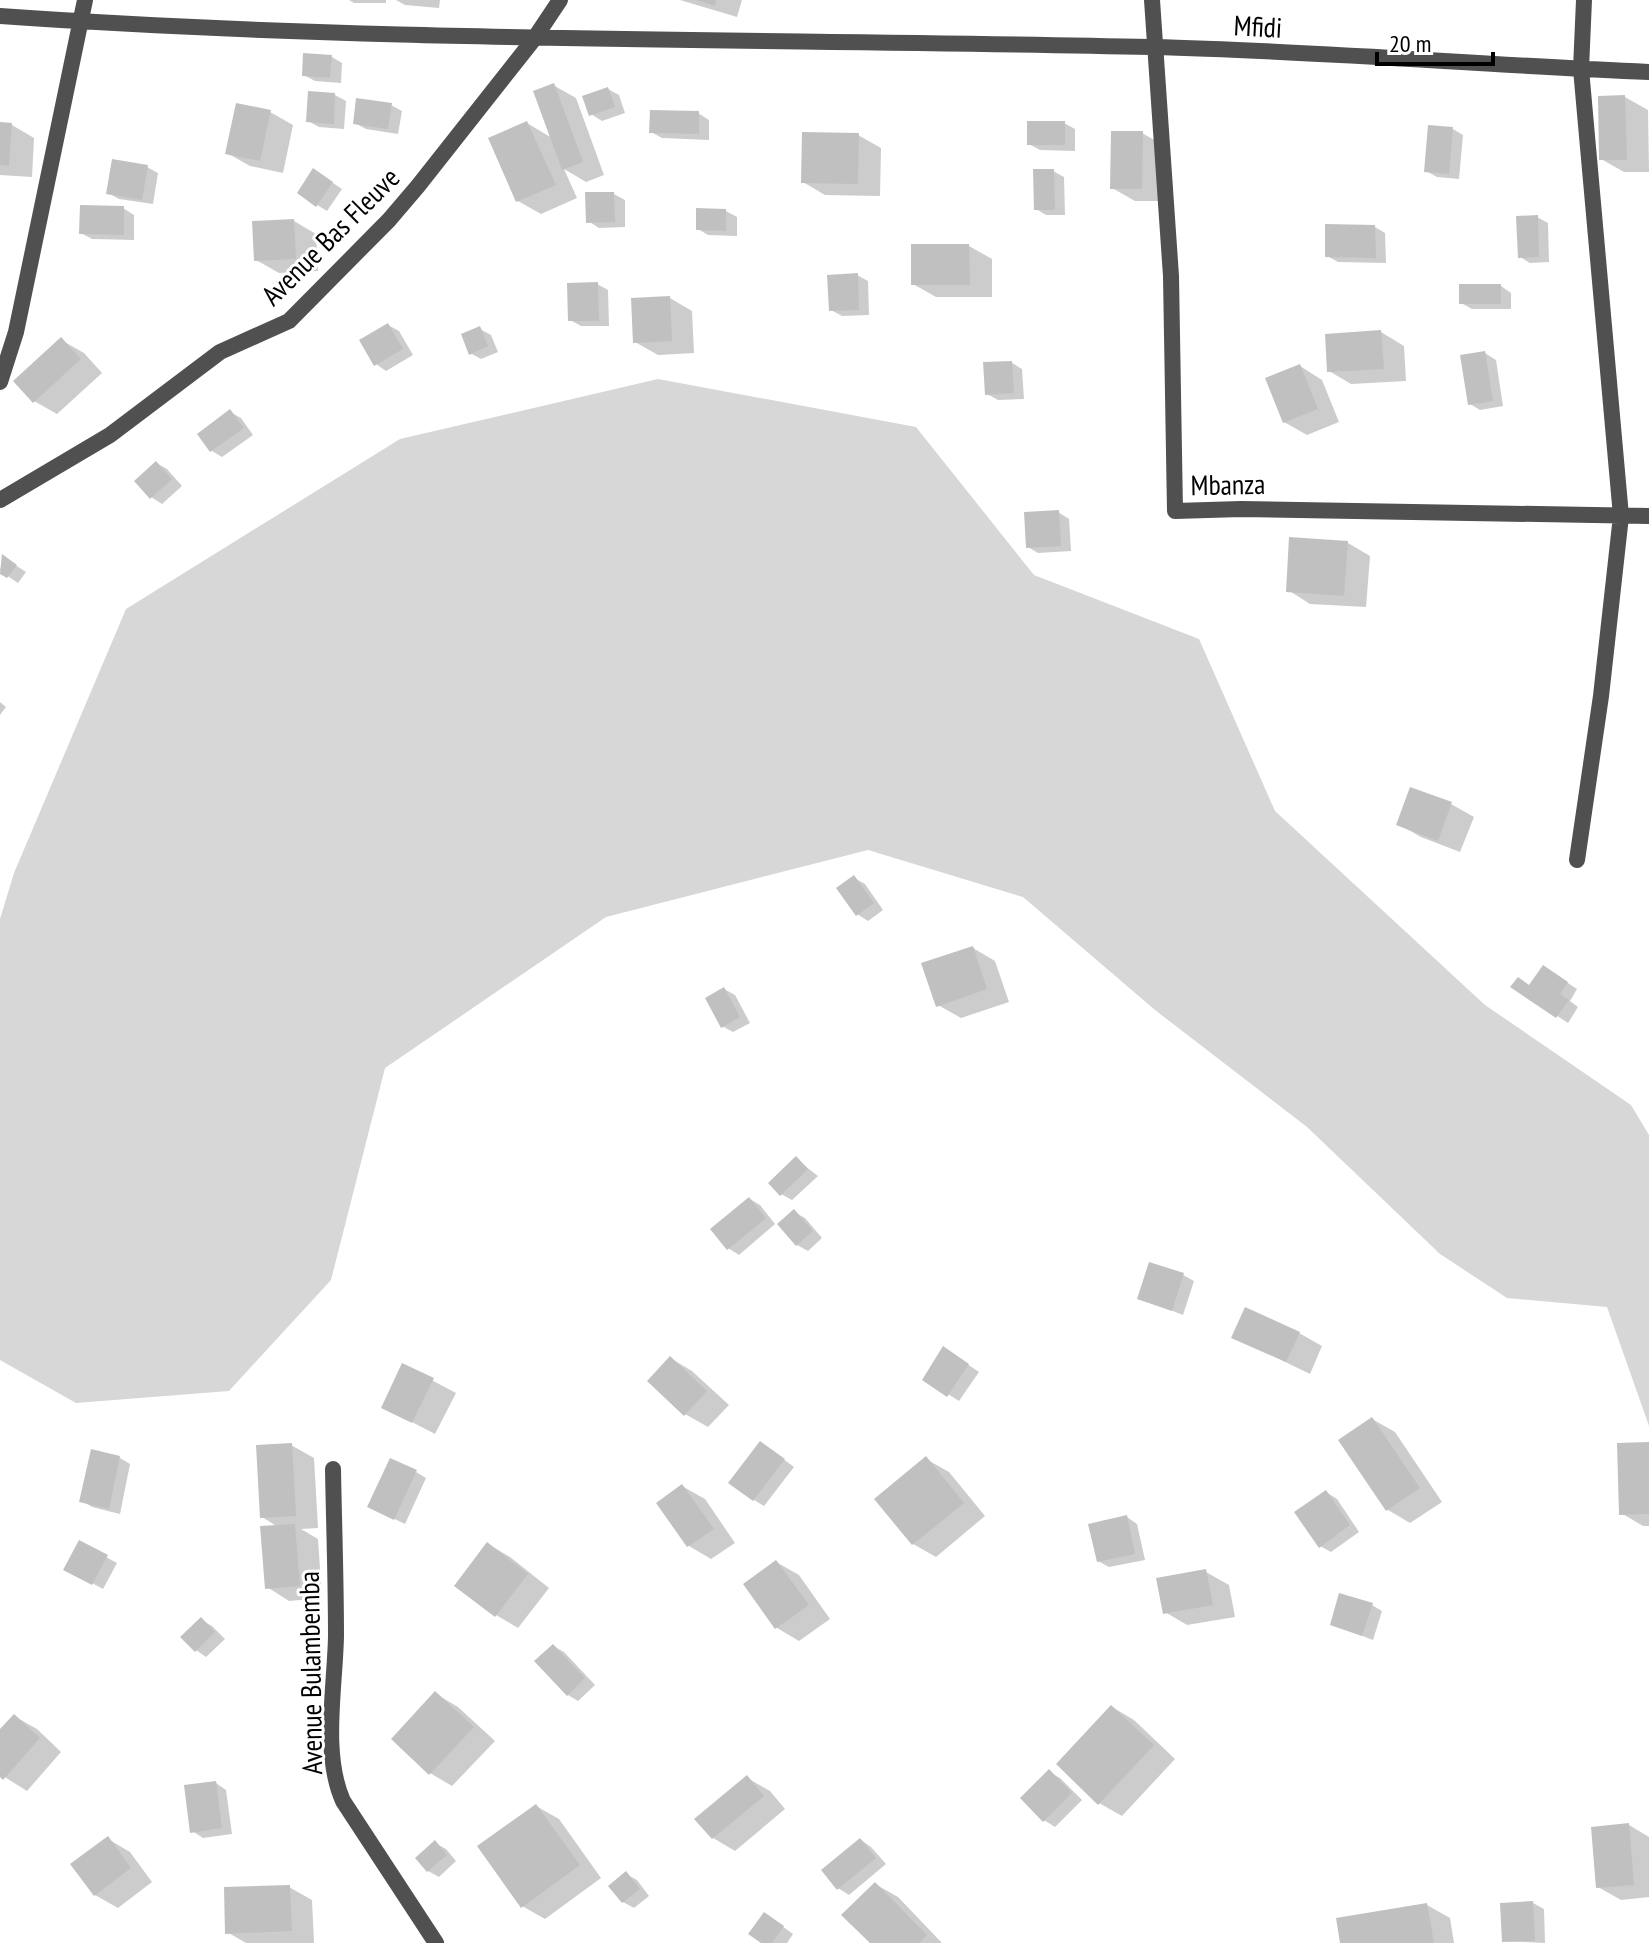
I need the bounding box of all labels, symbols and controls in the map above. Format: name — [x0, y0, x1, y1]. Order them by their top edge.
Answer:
street label: Mfidi — [1233, 6, 1283, 46]
scale bar — [1377, 16, 1493, 66]
text: 20 m — [1389, 28, 1431, 59]
street label: Avenue Bas Fleuve — [253, 159, 407, 313]
street label: Mbanza — [1190, 465, 1266, 503]
street label: Avenue Bulambemba — [290, 1571, 330, 1775]

